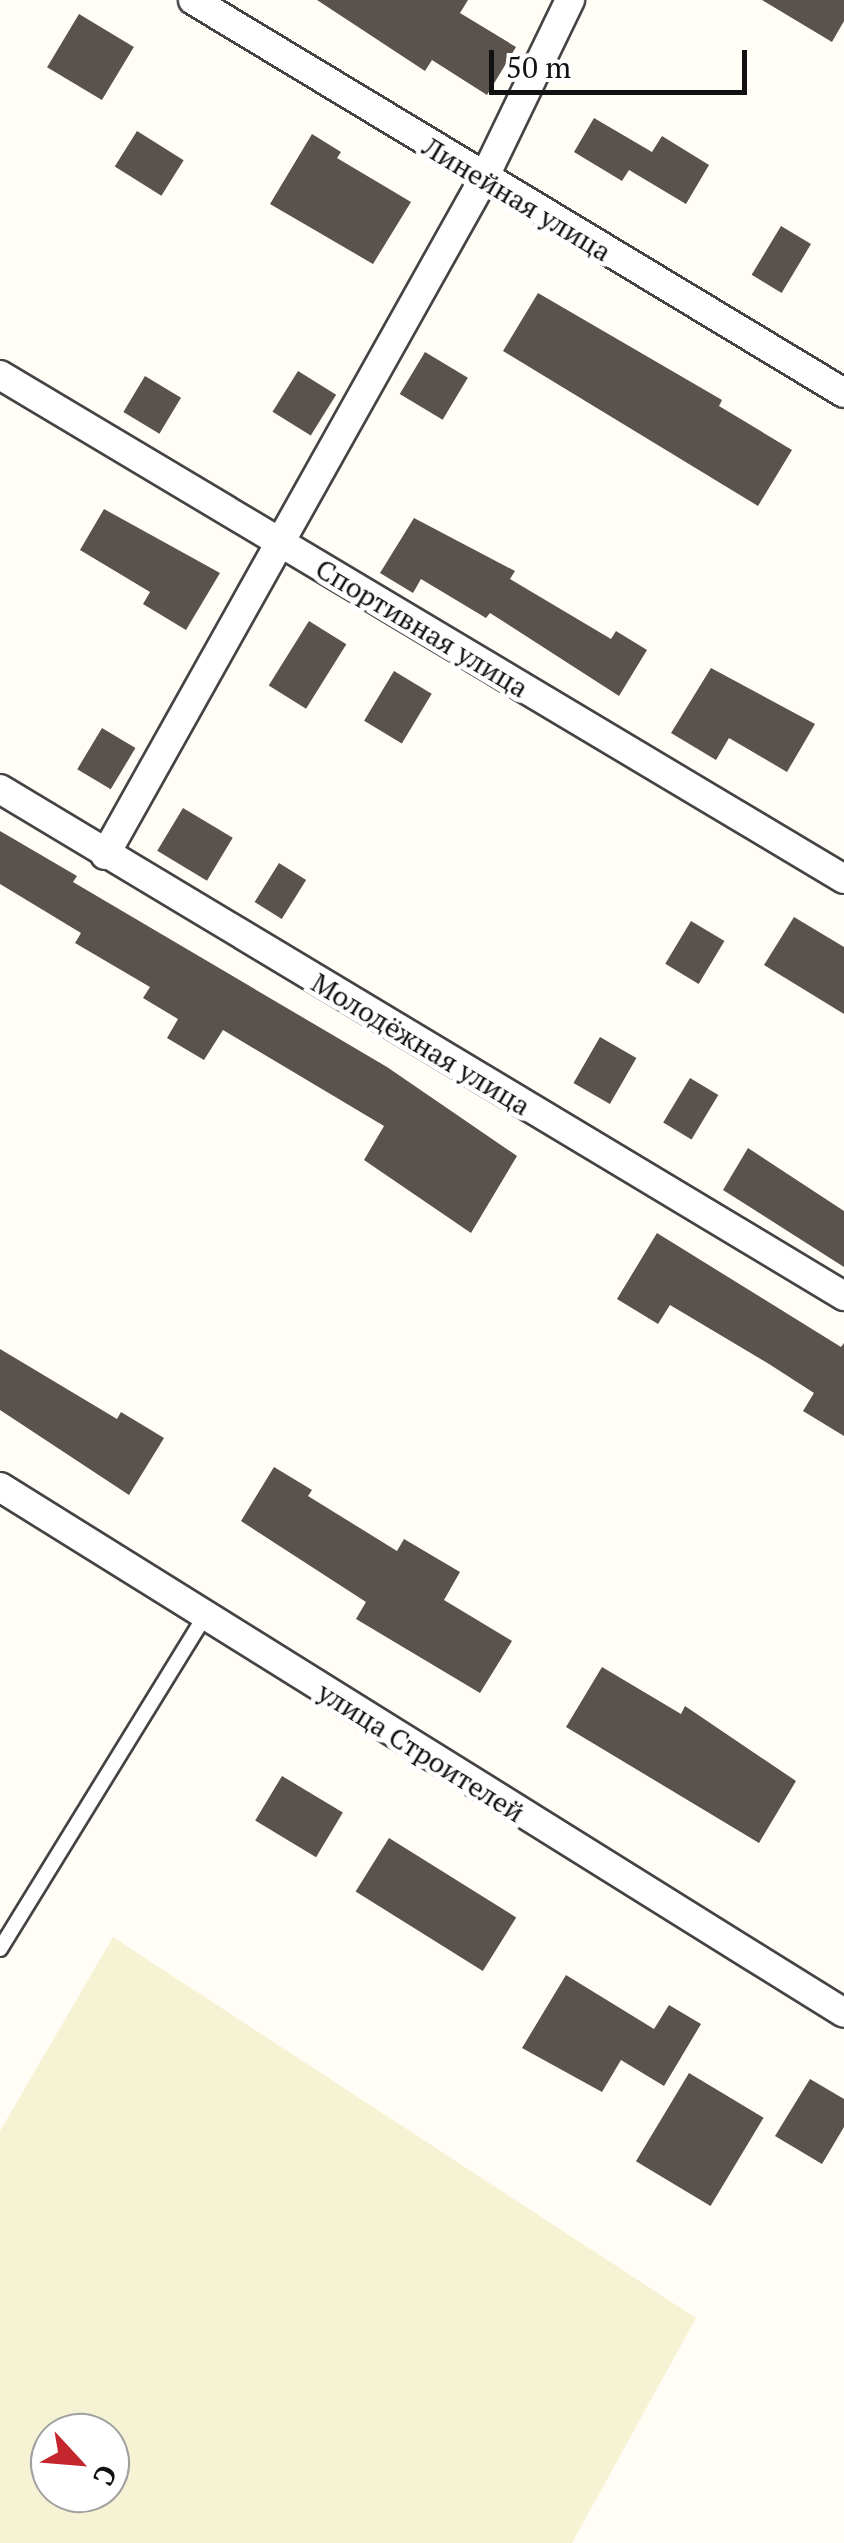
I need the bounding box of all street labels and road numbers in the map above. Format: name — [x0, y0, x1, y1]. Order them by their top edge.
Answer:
street label: Линейная улица — [417, 130, 617, 268]
street label: Спортивная улица — [310, 551, 534, 705]
street label: Молодёжная улица — [306, 965, 536, 1123]
street label: улица Строителей — [311, 1675, 531, 1829]

